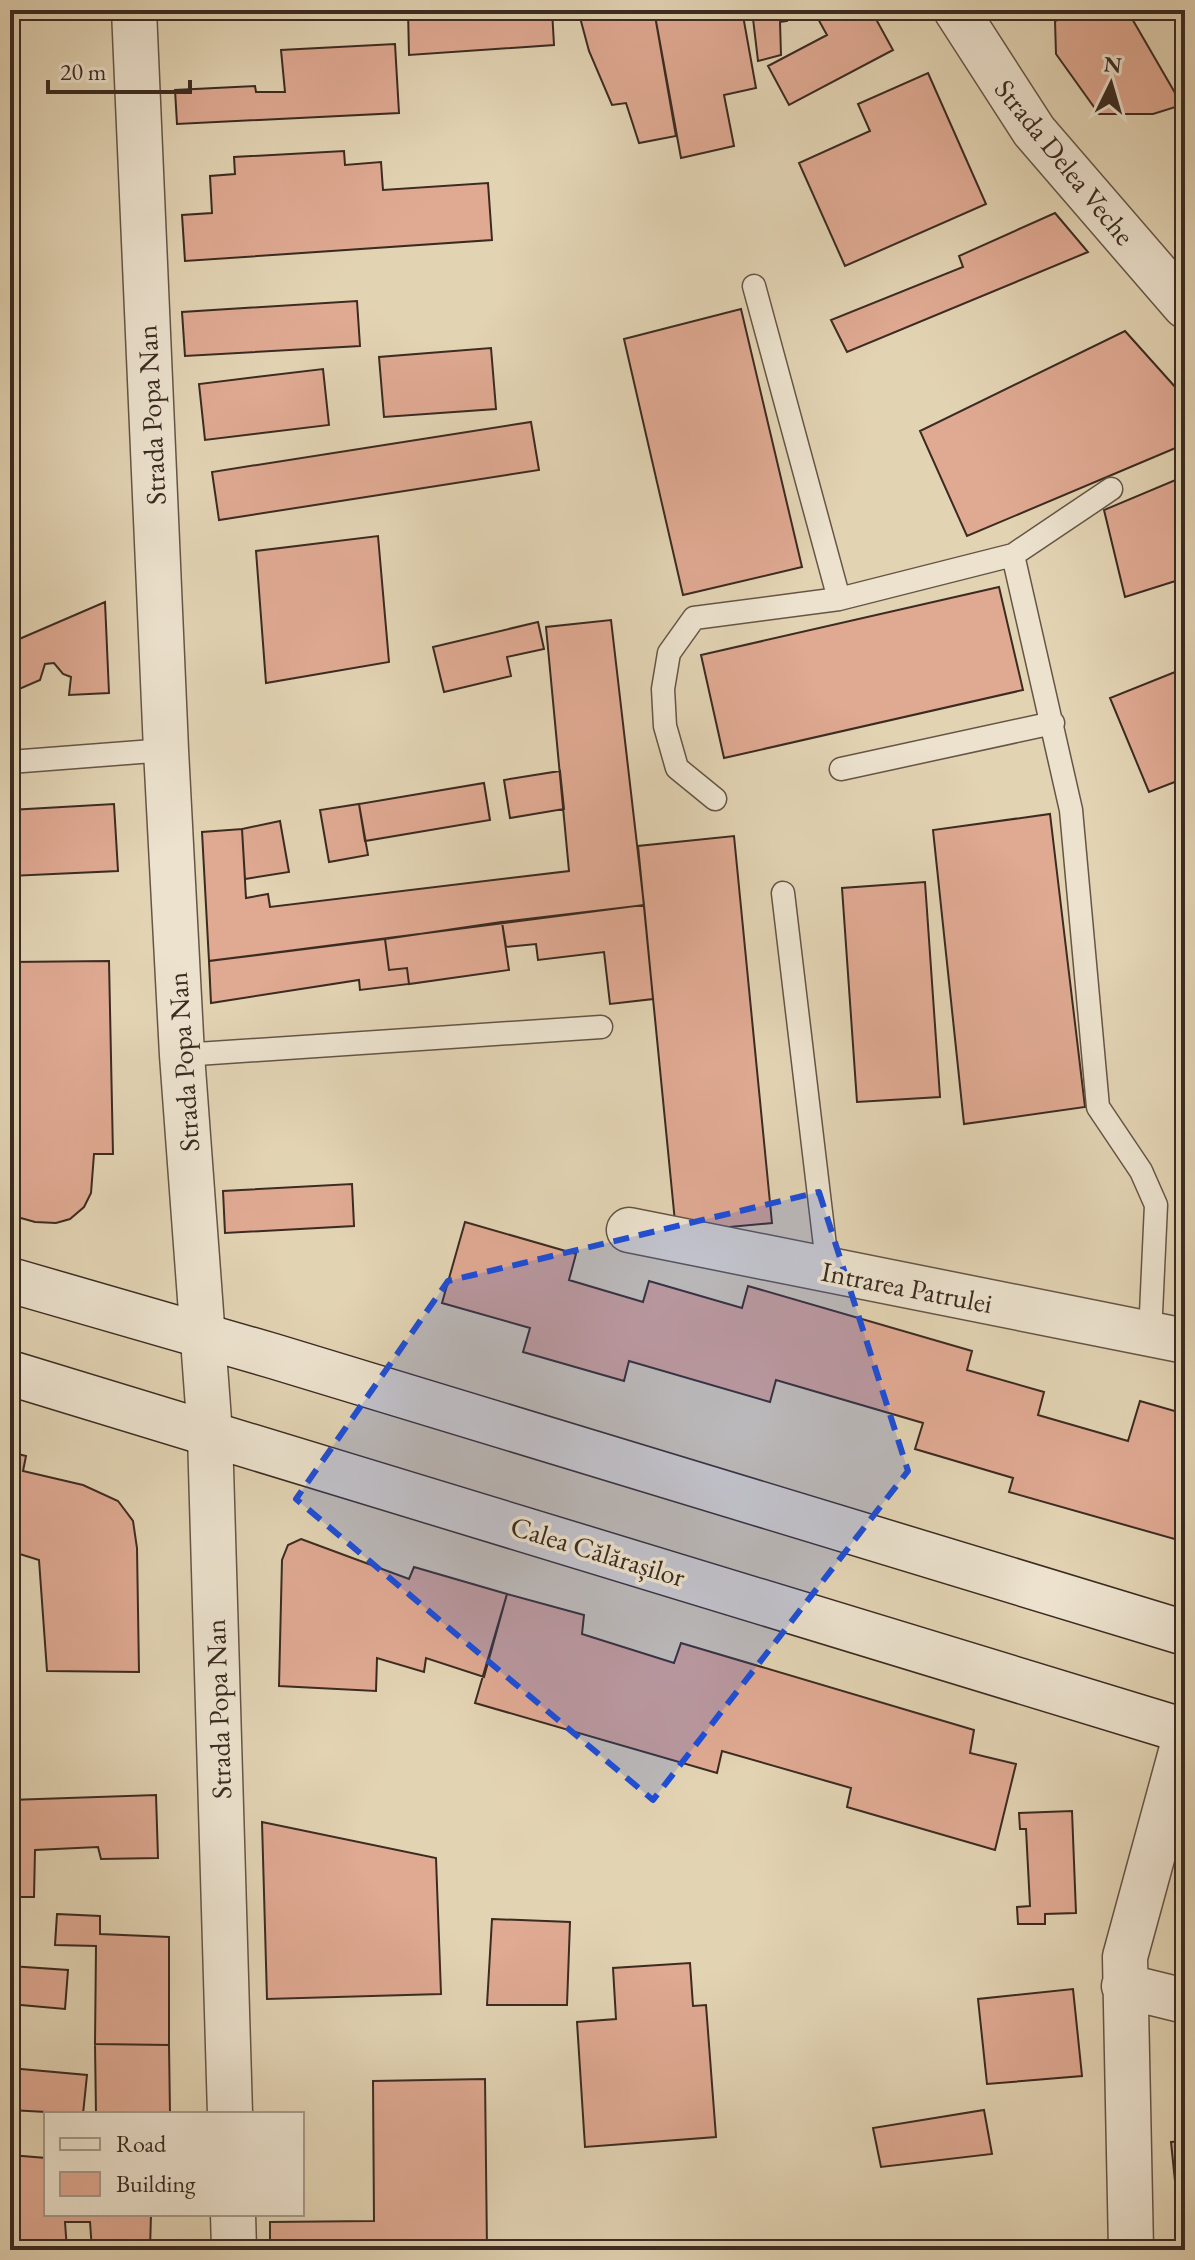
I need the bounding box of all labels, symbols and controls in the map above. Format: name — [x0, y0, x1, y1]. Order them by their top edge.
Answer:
scale bar — [48, 44, 190, 94]
north arrow — [1071, 44, 1151, 124]
text: N — [1103, 49, 1123, 80]
text: 20 m — [60, 56, 107, 87]
street label: Strada Delea Veche — [987, 72, 1143, 252]
street label: Strada Popa Nan — [128, 324, 174, 506]
street label: Strada Popa Nan — [159, 971, 207, 1153]
street label: Intrarea Patrulei — [819, 1253, 996, 1321]
street label: Calea Călărașilor — [506, 1507, 690, 1595]
street label: Strada Popa Nan — [197, 1618, 239, 1800]
legend — [44, 2112, 304, 2216]
text: Road — [116, 2128, 167, 2159]
text: Building — [116, 2168, 196, 2199]

